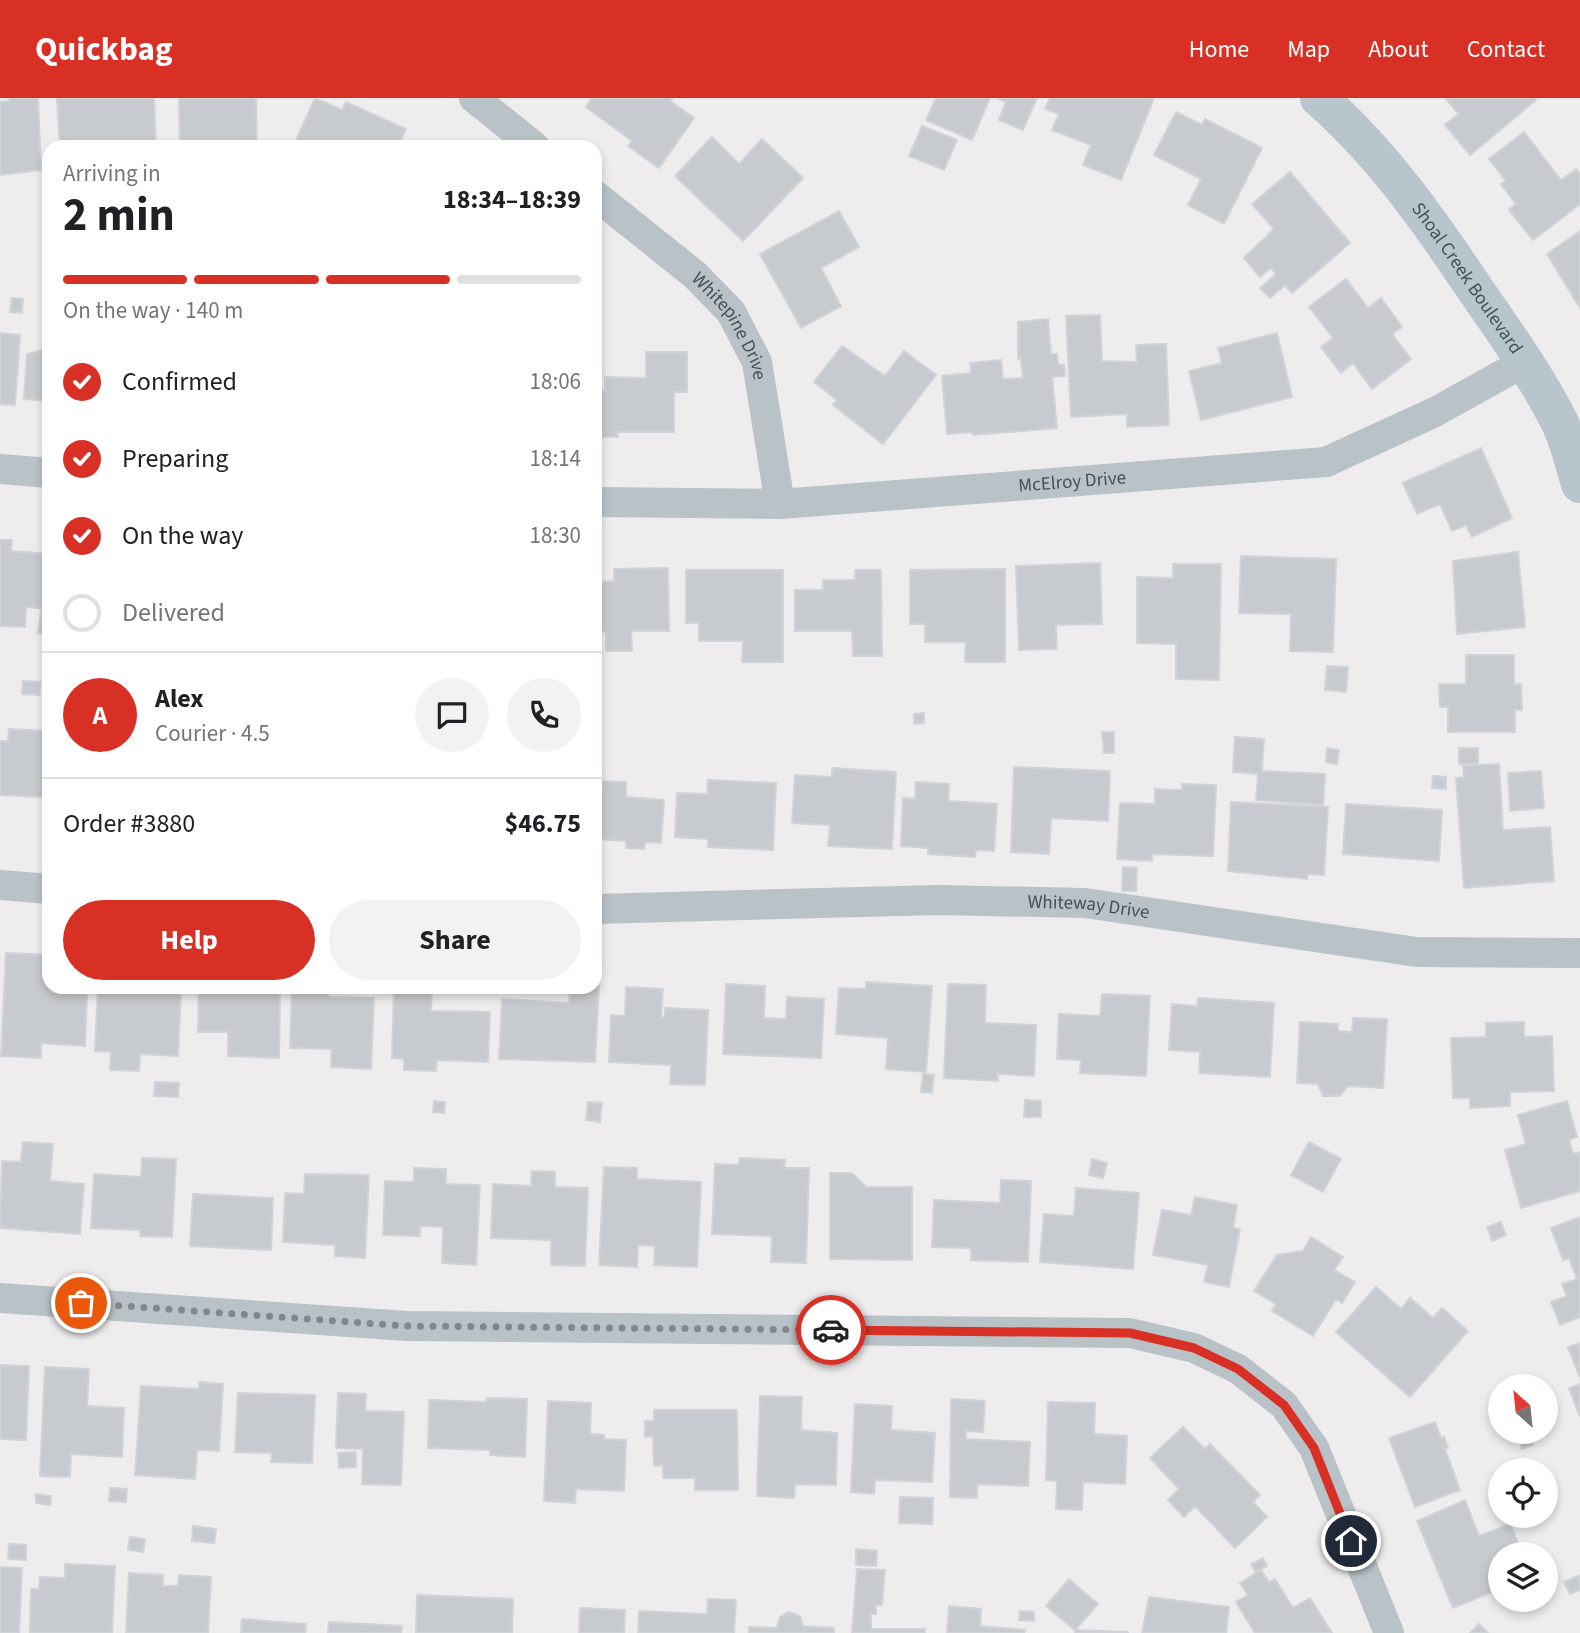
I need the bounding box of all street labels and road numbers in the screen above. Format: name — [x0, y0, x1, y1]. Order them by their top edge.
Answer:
street label: Shoal Creek Boulevard — [1405, 197, 1529, 359]
street label: Whitepine Drive — [685, 266, 773, 382]
street label: McElroy Drive — [1017, 464, 1127, 499]
street label: Whiteway Drive — [1027, 888, 1151, 926]

